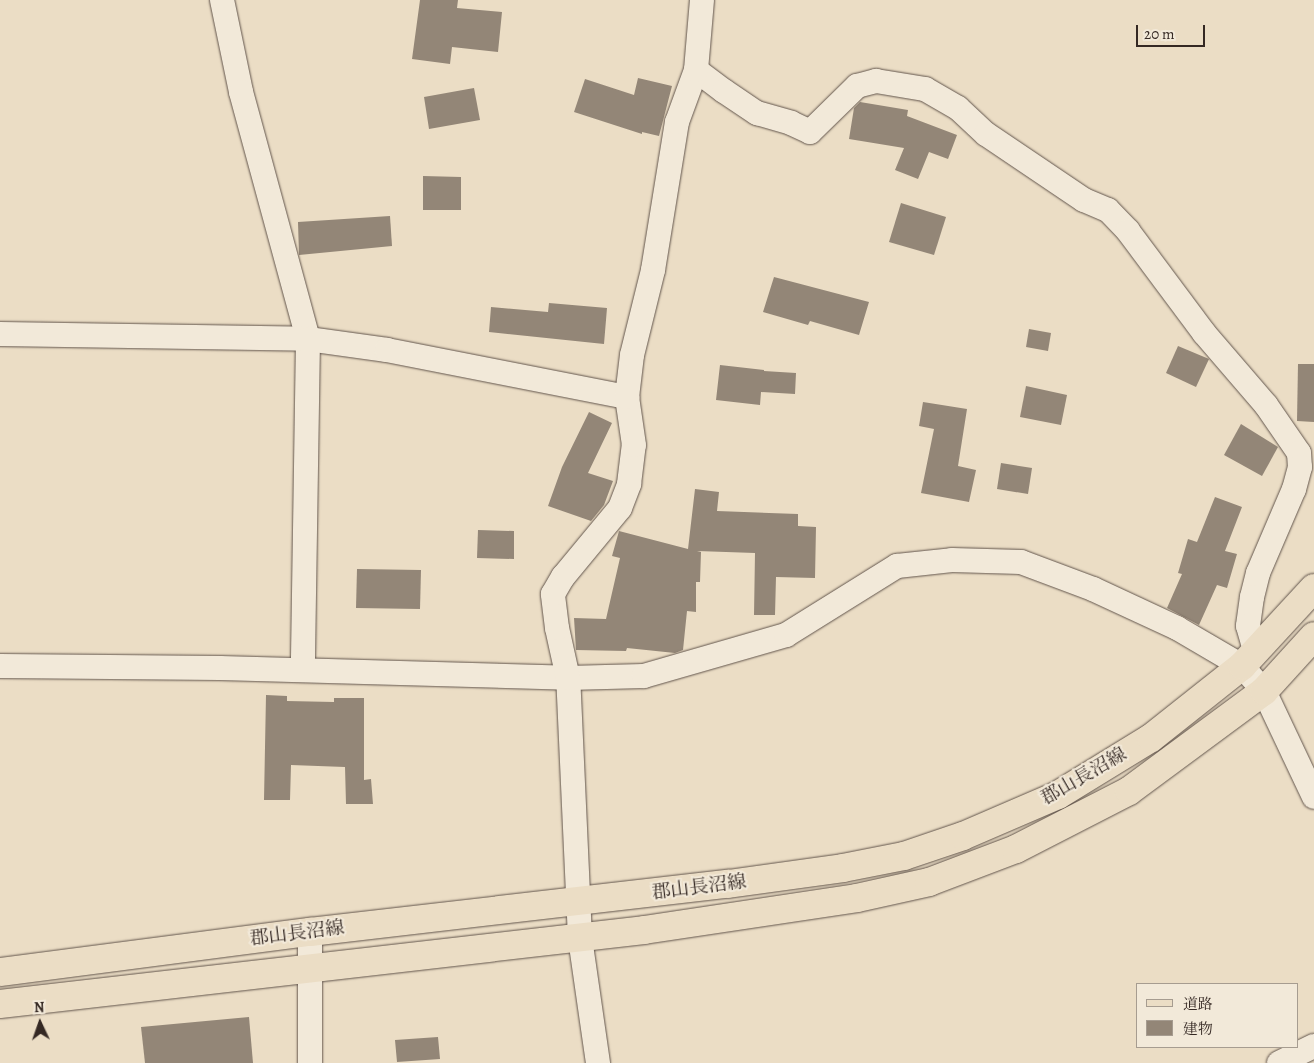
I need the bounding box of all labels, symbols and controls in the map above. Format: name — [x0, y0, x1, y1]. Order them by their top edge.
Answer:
scale bar — [1139, 15, 1208, 47]
text: 20 m — [1144, 24, 1175, 44]
street label: 郡山長沼線 — [1037, 743, 1131, 811]
street label: 郡山長沼線 — [650, 871, 748, 905]
street label: 郡山長沼線 — [248, 917, 346, 951]
legend — [1136, 983, 1299, 1048]
text: 道路 — [1183, 994, 1213, 1014]
north arrow — [15, 998, 65, 1048]
text: N — [34, 998, 45, 1017]
text: 建物 — [1183, 1019, 1213, 1039]

